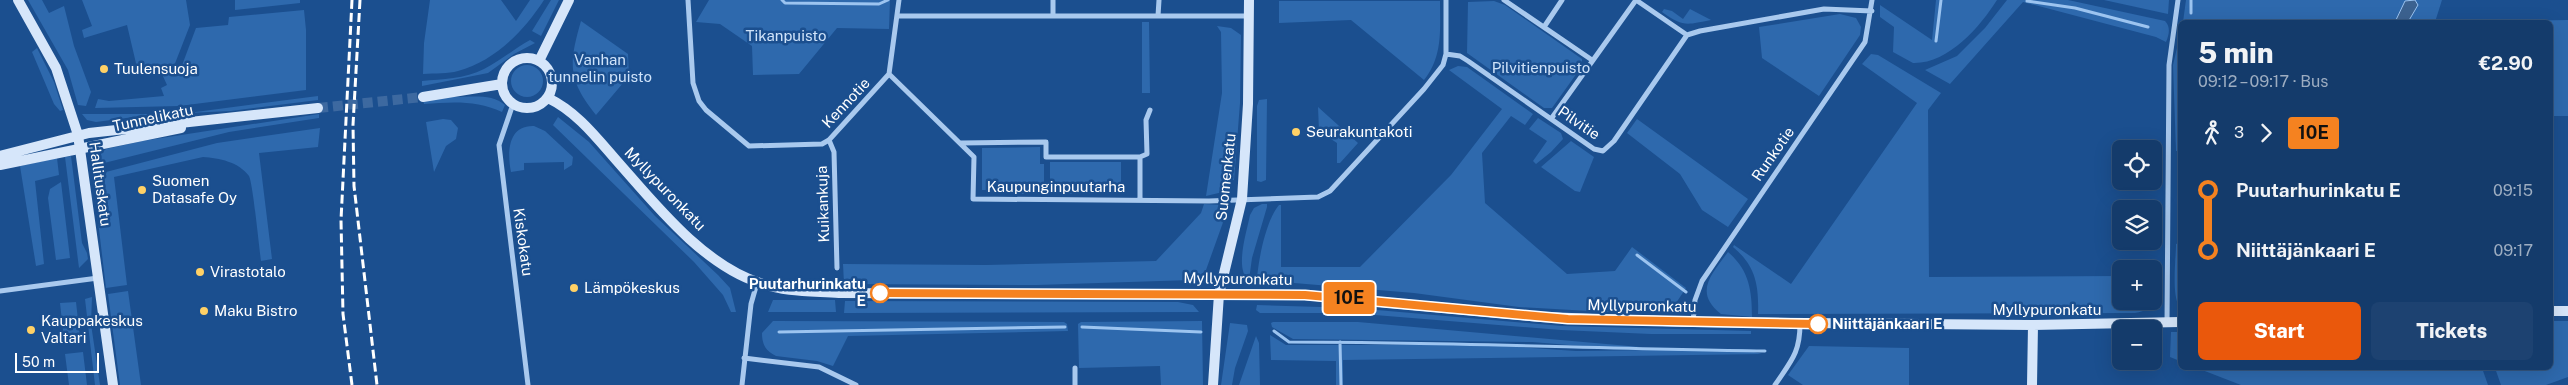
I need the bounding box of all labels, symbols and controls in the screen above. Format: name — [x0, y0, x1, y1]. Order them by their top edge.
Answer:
park label: Tikanpuisto — [746, 27, 826, 44]
text: 5 min — [2198, 36, 2273, 69]
park label: Vanhan tunnelin puisto — [548, 51, 652, 85]
text: €2.90 — [2479, 52, 2533, 74]
park label: Pilvitienpuisto — [1492, 59, 1590, 76]
place label: Tuulensuoja — [114, 60, 198, 77]
marker: Tuulensuoja — [98, 63, 110, 75]
text: 09:12 – 09:17 · Bus — [2198, 72, 2328, 91]
street label: Kennotie — [818, 74, 873, 131]
street label: Tunnelikatu — [111, 101, 195, 134]
street label: Pilvitie — [1555, 102, 1603, 143]
icon: walk — [2198, 119, 2226, 147]
icon: forward — [2252, 119, 2280, 147]
text: 10E — [2298, 122, 2329, 143]
place label: Seurakuntakoti — [1306, 123, 1412, 140]
text: 3 — [2234, 123, 2244, 142]
street label: Runkotie — [1748, 124, 1797, 184]
marker: Seurakuntakoti — [1290, 126, 1302, 138]
street label: Suomenkatu — [1212, 132, 1239, 222]
map controls — [2112, 140, 2162, 370]
button: locate — [2112, 140, 2162, 190]
street label: Hallituskatu — [86, 141, 115, 227]
street label: Myllypuronkatu — [621, 143, 709, 234]
street label: Kuikankuja — [813, 165, 832, 243]
place label: Suomen Datasafe Oy — [152, 172, 237, 206]
street label: Kaupunginpuutarha — [987, 178, 1125, 195]
text: Puutarhurinkatu E — [2236, 179, 2401, 201]
text: 09:15 — [2493, 181, 2533, 200]
marker: Suomen Datasafe Oy — [136, 184, 148, 196]
button: layers — [2112, 200, 2162, 250]
street label: Kiskokatu — [510, 207, 537, 277]
text: Niittäjänkaari E — [2236, 239, 2376, 261]
text: 09:17 — [2494, 241, 2533, 260]
button: + — [2112, 260, 2162, 310]
place label: Virastotalo — [210, 263, 286, 280]
marker: Virastotalo — [194, 266, 206, 278]
street label: Myllypuronkatu — [1183, 269, 1293, 288]
place label: Puutarhurinkatu E — [749, 275, 866, 309]
place label: Lämpökeskus — [584, 279, 680, 296]
marker: Lämpökeskus — [568, 282, 580, 294]
line badge: 10E — [1320, 282, 1378, 314]
marker: Puutarhurinkatu E — [870, 283, 890, 303]
text: 10E — [1334, 287, 1364, 308]
street label: Myllypuronkatu — [1587, 296, 1697, 315]
street label: Myllypuronkatu — [1992, 301, 2102, 318]
place label: Maku Bistro — [214, 302, 297, 319]
button: Start — [2198, 302, 2361, 360]
button: Tickets — [2371, 302, 2533, 360]
marker: Maku Bistro — [198, 305, 210, 317]
place label: Kauppakeskus Valtari — [41, 312, 143, 346]
marker: Niittäjänkaari E — [1808, 314, 1828, 334]
place label: Niittäjänkaari E — [1832, 315, 1942, 332]
button: − — [2112, 320, 2162, 370]
marker: Kauppakeskus Valtari — [25, 324, 37, 336]
scale bar — [15, 350, 99, 373]
text: 50 m — [22, 354, 55, 370]

